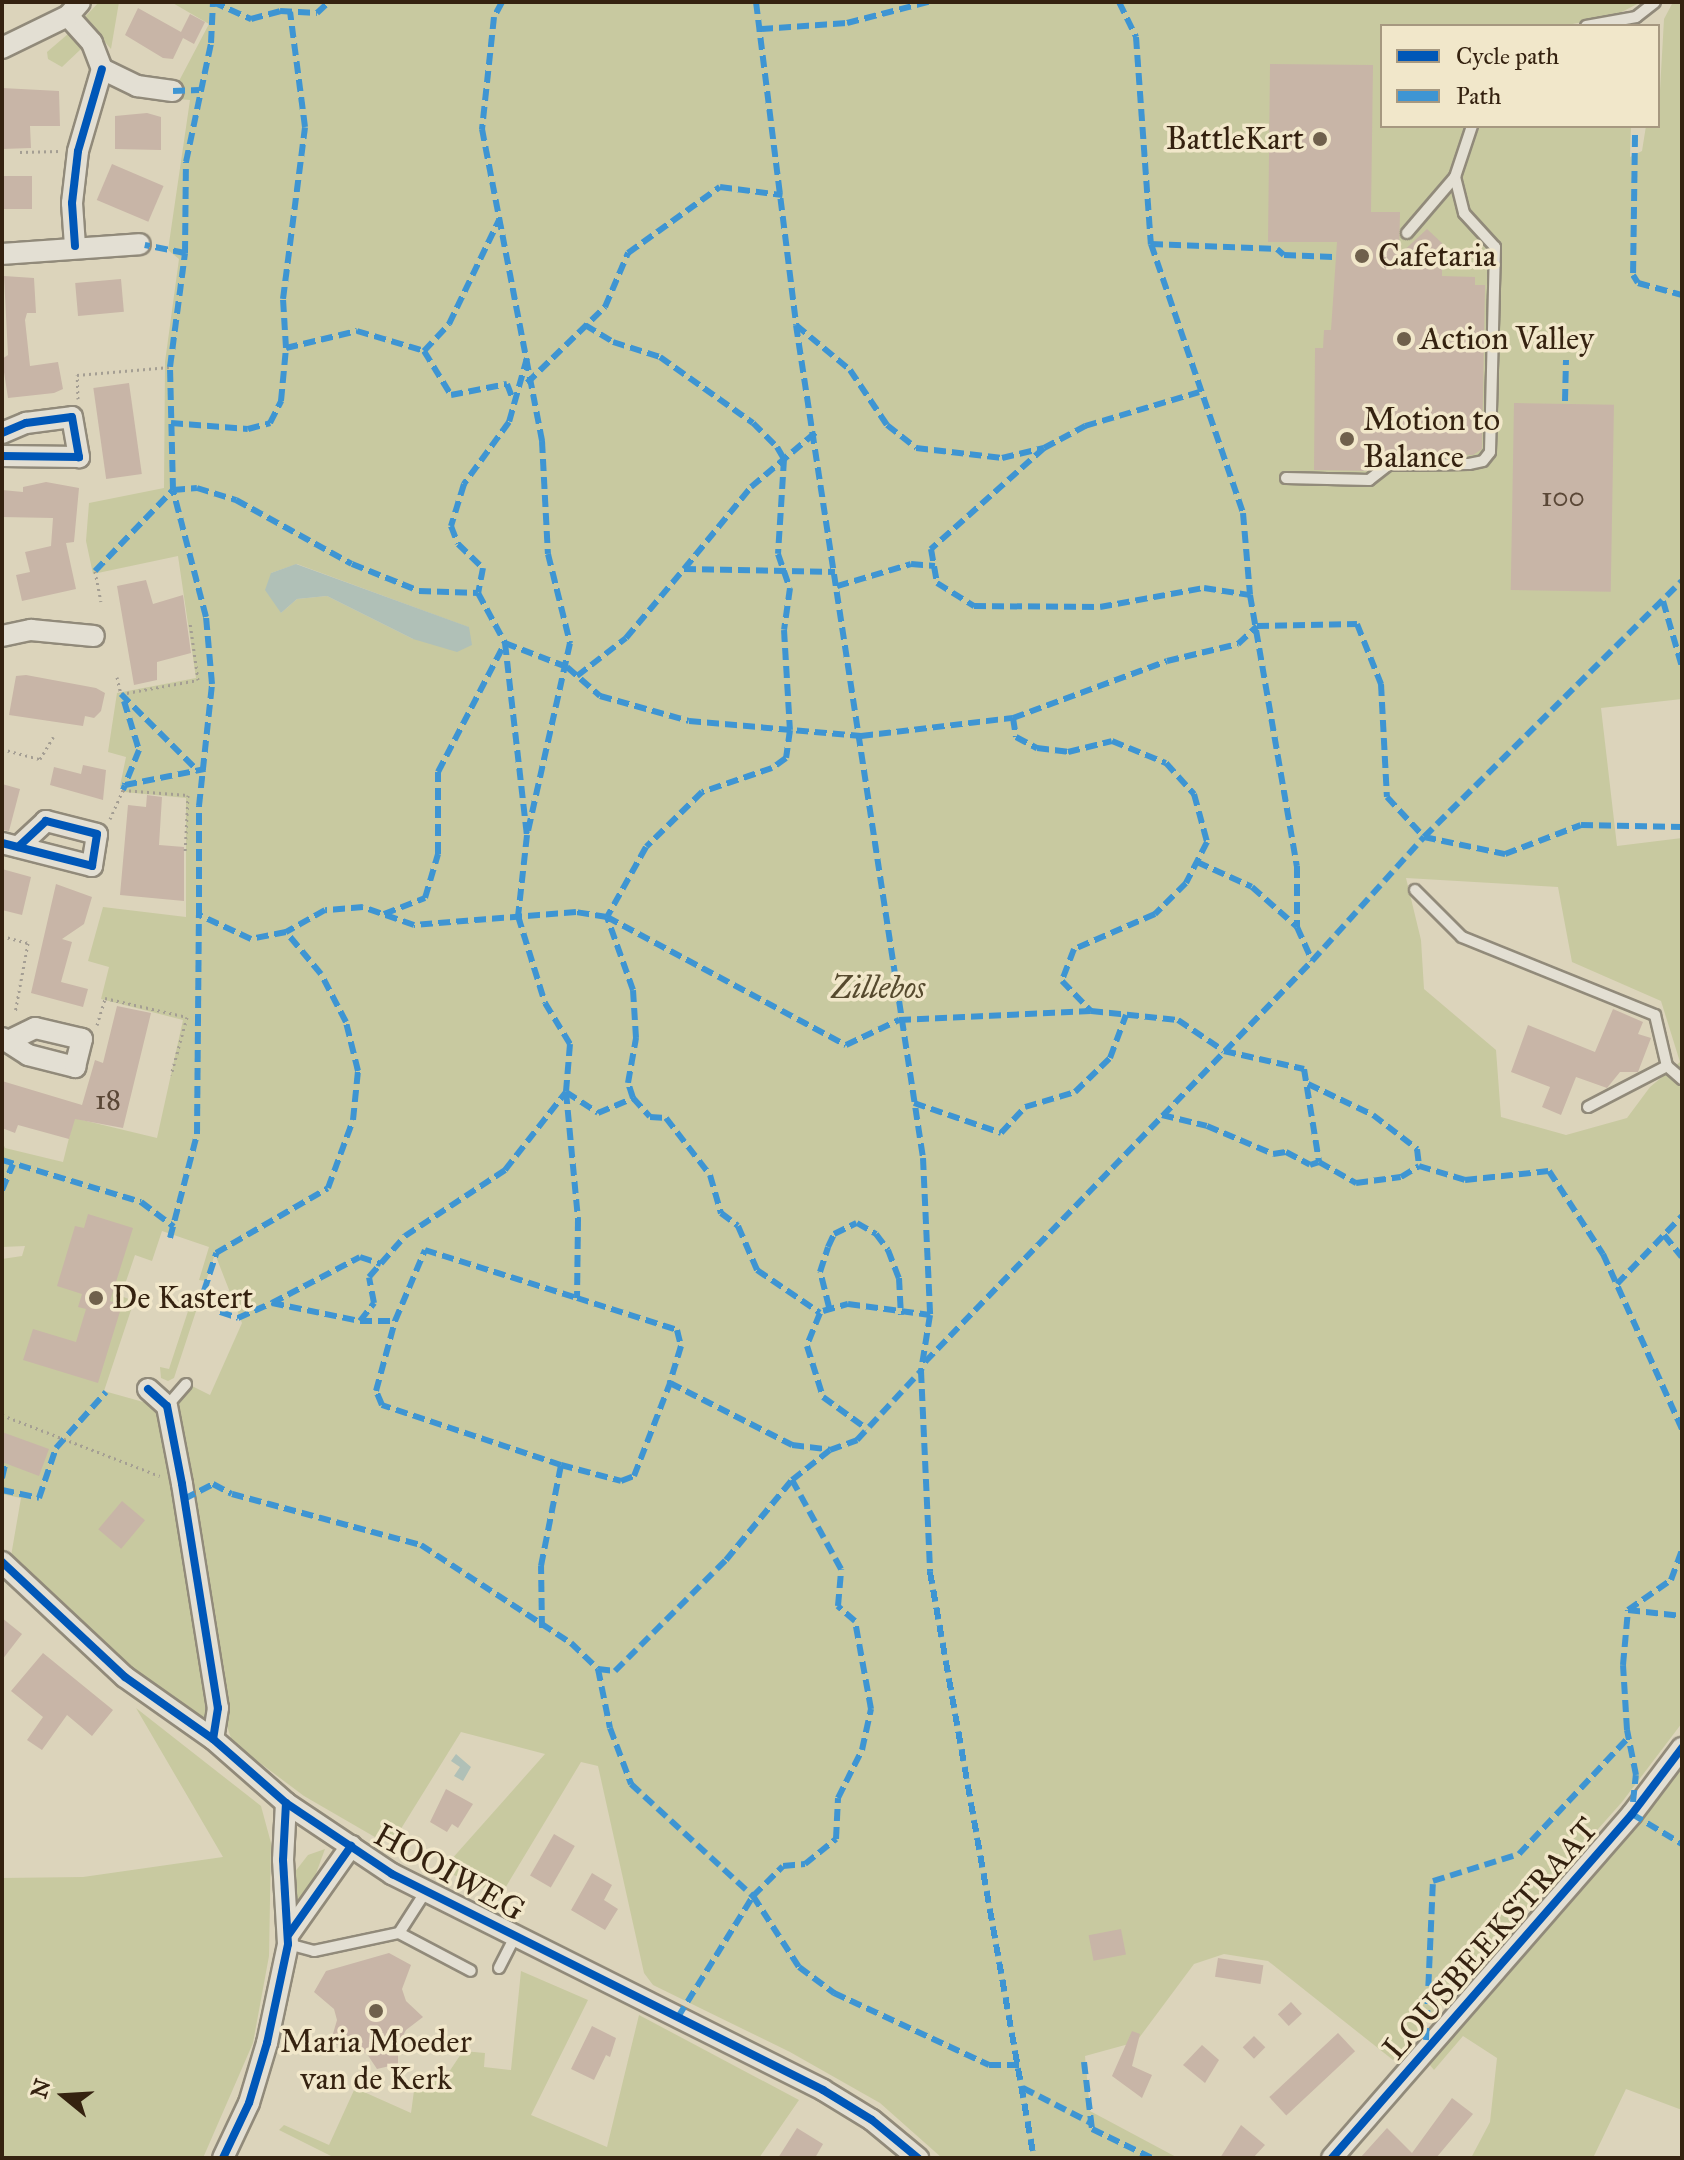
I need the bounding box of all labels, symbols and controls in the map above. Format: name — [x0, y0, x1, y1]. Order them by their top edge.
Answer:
legend — [1380, 24, 1660, 128]
text: Cycle path — [1456, 41, 1559, 71]
text: Path — [1456, 81, 1501, 111]
place label: BattleKart — [1166, 120, 1304, 158]
marker: BattleKart — [1311, 130, 1329, 148]
place label: Cafetaria — [1378, 237, 1496, 275]
marker: Cafetaria — [1353, 247, 1371, 265]
place label: Action Valley — [1420, 320, 1594, 358]
marker: Action Valley — [1395, 330, 1413, 348]
place label: Motion to Balance — [1363, 402, 1500, 477]
marker: Motion to Balance — [1338, 430, 1356, 448]
house number: 100 — [1541, 480, 1585, 514]
park label: Zillebos — [831, 969, 925, 1007]
house number: 18 — [95, 1083, 121, 1117]
place label: De Kastert — [112, 1279, 253, 1317]
marker: De Kastert — [87, 1289, 105, 1307]
street label: LOUSBEEKSTRAAT — [1376, 1810, 1606, 2068]
street label: HOOIWEG — [367, 1816, 531, 1930]
marker: Maria Moeder van de Kerk — [367, 2002, 385, 2020]
place label: Maria Moeder van de Kerk — [280, 2024, 472, 2099]
north arrow — [24, 2056, 104, 2136]
text: N — [25, 2075, 56, 2101]

